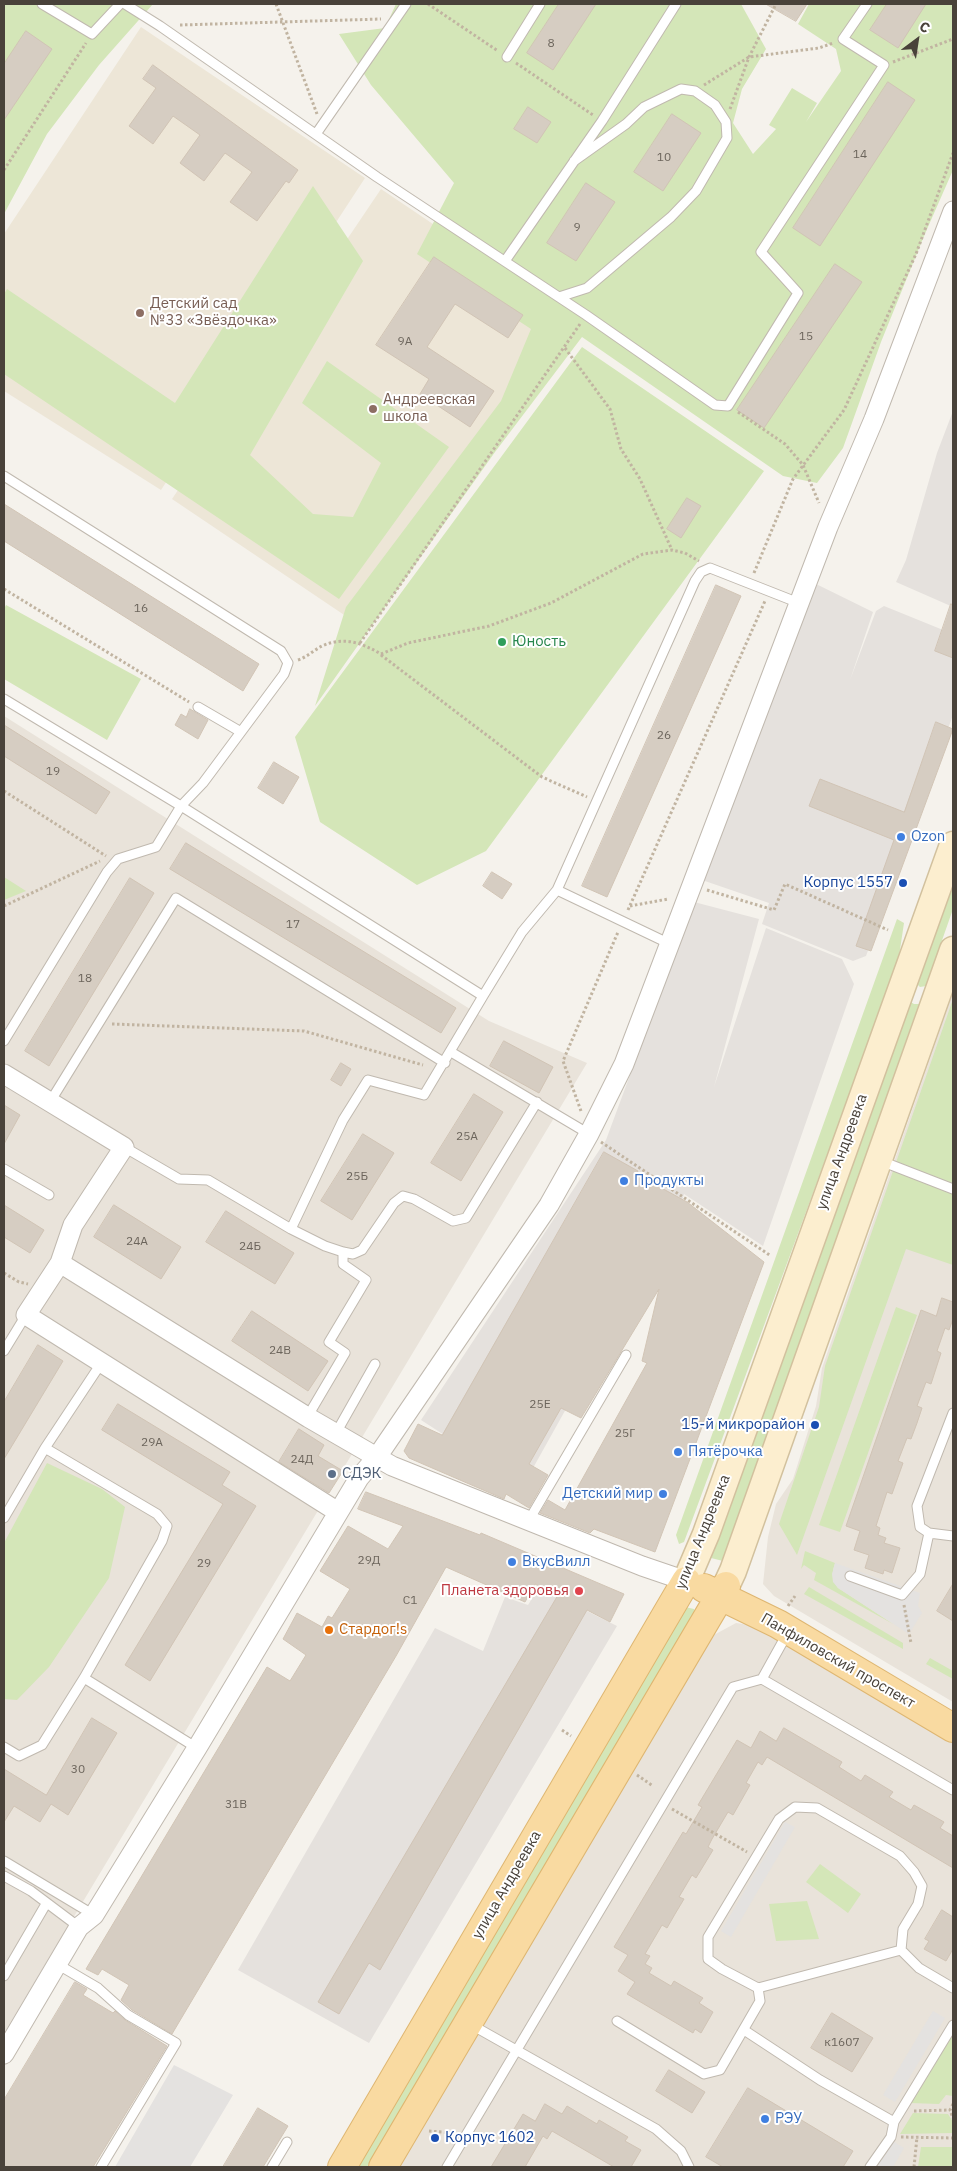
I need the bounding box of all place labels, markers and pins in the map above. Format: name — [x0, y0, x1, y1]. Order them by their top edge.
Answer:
place label: Детский сад №33 «Звёздочка» — [150, 295, 277, 330]
marker: Детский сад №33 «Звёздочка» — [134, 307, 146, 319]
place label: Андреевская школа — [383, 391, 476, 426]
marker: Андреевская школа — [367, 403, 379, 415]
place label: Юность — [512, 633, 566, 651]
marker: Юность — [496, 636, 508, 648]
place label: Ozon — [911, 828, 945, 846]
marker: Ozon — [895, 831, 907, 843]
place label: Корпус 1557 — [803, 874, 893, 892]
marker: Корпус 1557 — [897, 877, 909, 889]
place label: Продукты — [634, 1172, 704, 1190]
marker: Продукты — [618, 1175, 630, 1187]
place label: 15-й микрорайон — [681, 1416, 805, 1434]
marker: 15-й микрорайон — [809, 1419, 821, 1431]
place label: Пятёрочка — [688, 1443, 763, 1461]
marker: Пятёрочка — [672, 1446, 684, 1458]
place label: СДЭК — [342, 1465, 382, 1483]
marker: СДЭК — [326, 1468, 338, 1480]
place label: Детский мир — [562, 1485, 653, 1503]
marker: Детский мир — [657, 1488, 669, 1500]
place label: ВкусВилл — [522, 1553, 590, 1571]
marker: ВкусВилл — [506, 1556, 518, 1568]
place label: Планета здоровья — [441, 1582, 569, 1600]
marker: Планета здоровья — [573, 1585, 585, 1597]
place label: Стардог!s — [339, 1621, 407, 1639]
marker: Стардог!s — [323, 1624, 335, 1636]
place label: РЭУ — [775, 2110, 802, 2128]
marker: РЭУ — [759, 2113, 771, 2125]
place label: Корпус 1602 — [445, 2129, 535, 2147]
marker: Корпус 1602 — [429, 2132, 441, 2144]

